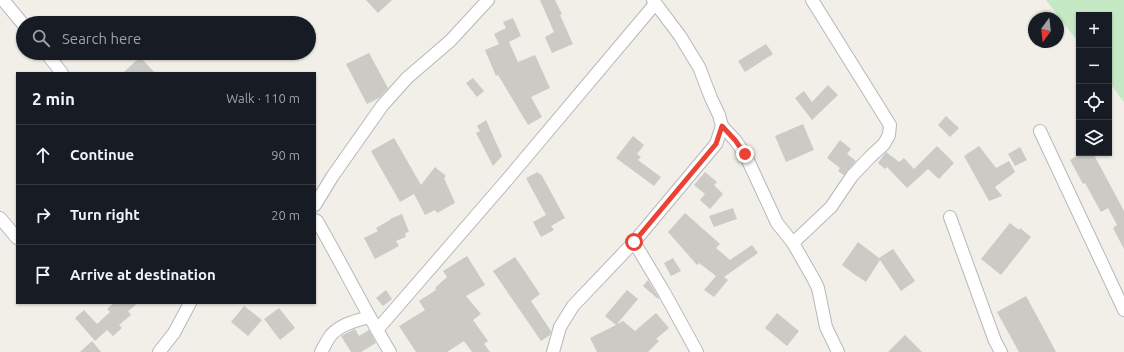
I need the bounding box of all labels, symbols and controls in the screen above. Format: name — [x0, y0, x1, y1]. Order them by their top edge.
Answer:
north arrow — [1028, 12, 1064, 48]
map controls — [1076, 12, 1112, 156]
button: + — [1076, 12, 1112, 48]
search box — [16, 16, 316, 60]
icon: search — [30, 27, 52, 49]
text: Search here — [62, 30, 141, 47]
button: − — [1076, 48, 1112, 84]
button: locate — [1076, 84, 1112, 120]
text: 2 min — [32, 89, 75, 108]
text: Walk · 110 m — [226, 91, 300, 105]
button: layers — [1076, 120, 1112, 156]
icon: ahead — [32, 144, 54, 166]
route end — [736, 145, 754, 163]
text: Continue — [70, 146, 134, 163]
text: 90 m — [271, 148, 300, 162]
icon: right — [32, 204, 54, 226]
text: Turn right — [70, 206, 140, 223]
text: 20 m — [271, 208, 300, 222]
route start — [625, 233, 643, 251]
icon: arrive — [32, 264, 54, 286]
text: Arrive at destination — [70, 266, 216, 283]

